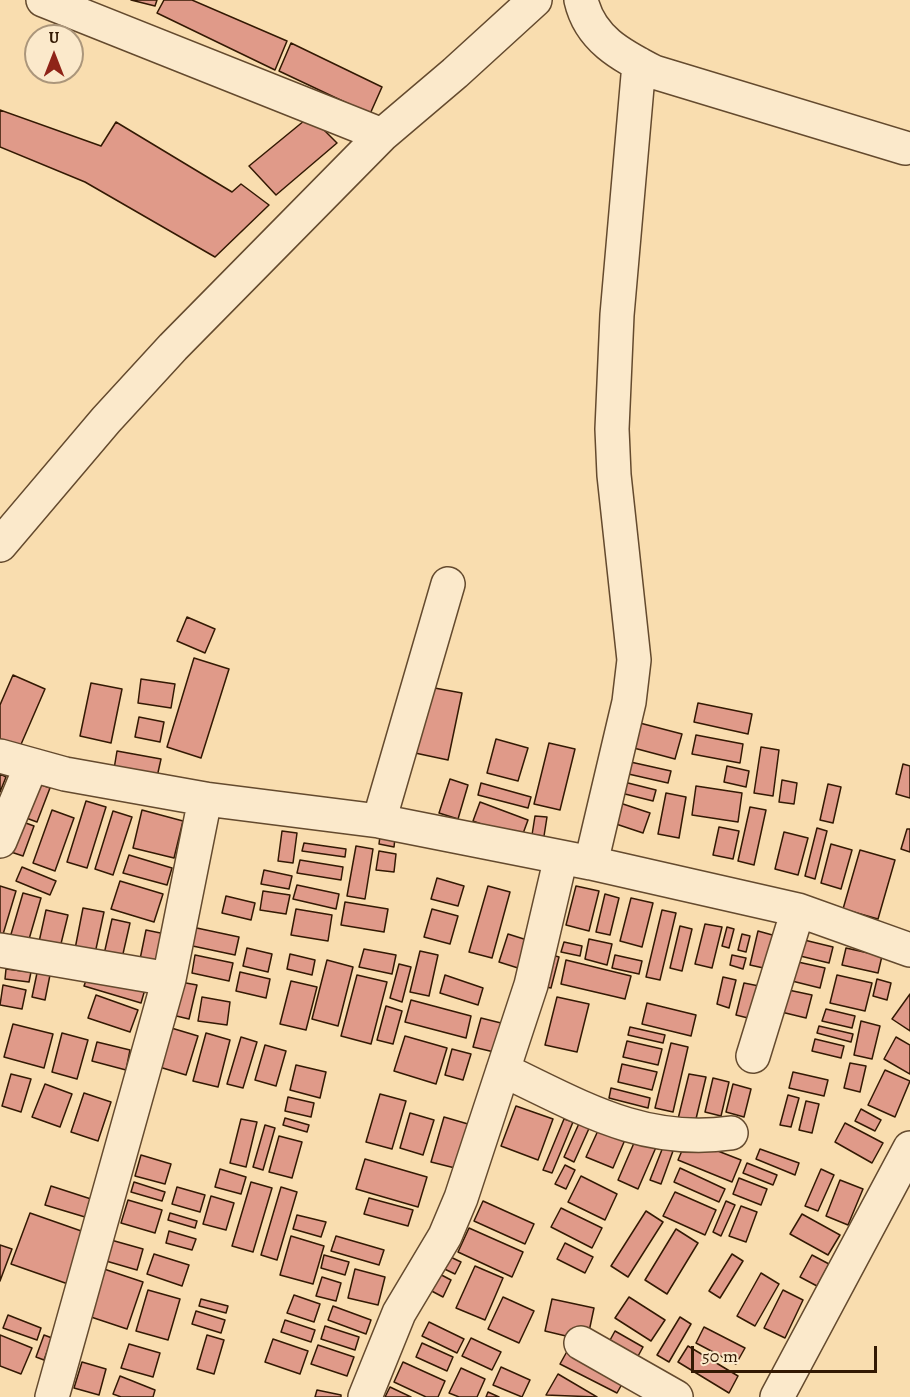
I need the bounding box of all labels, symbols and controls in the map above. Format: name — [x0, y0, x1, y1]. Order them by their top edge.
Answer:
north arrow — [24, 24, 84, 84]
text: U — [49, 27, 59, 49]
scale bar — [694, 1334, 880, 1372]
text: 50 m — [702, 1344, 738, 1368]

